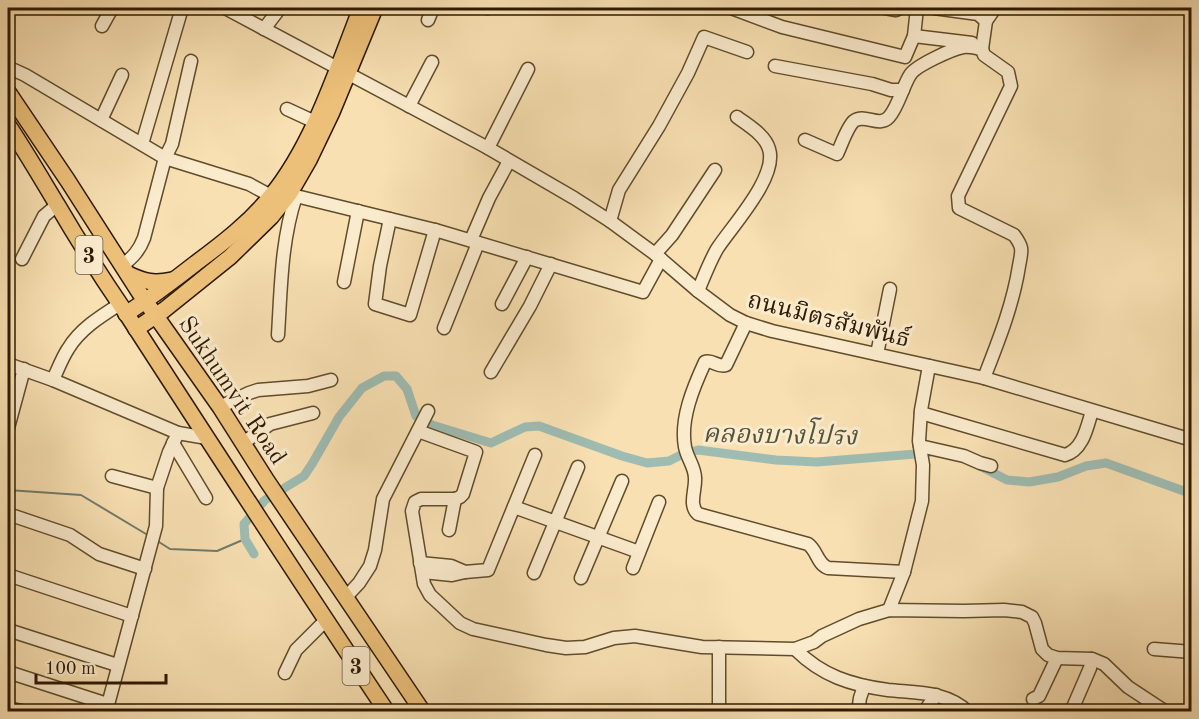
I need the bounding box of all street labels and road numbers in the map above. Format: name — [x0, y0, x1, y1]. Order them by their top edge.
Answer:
road number: 3 — [76, 236, 103, 274]
street label: ถนนมิตรสัมพันธ์ — [745, 283, 914, 353]
street label: Sukhumvit Road — [173, 313, 290, 470]
road number: 3 — [342, 647, 370, 685]

